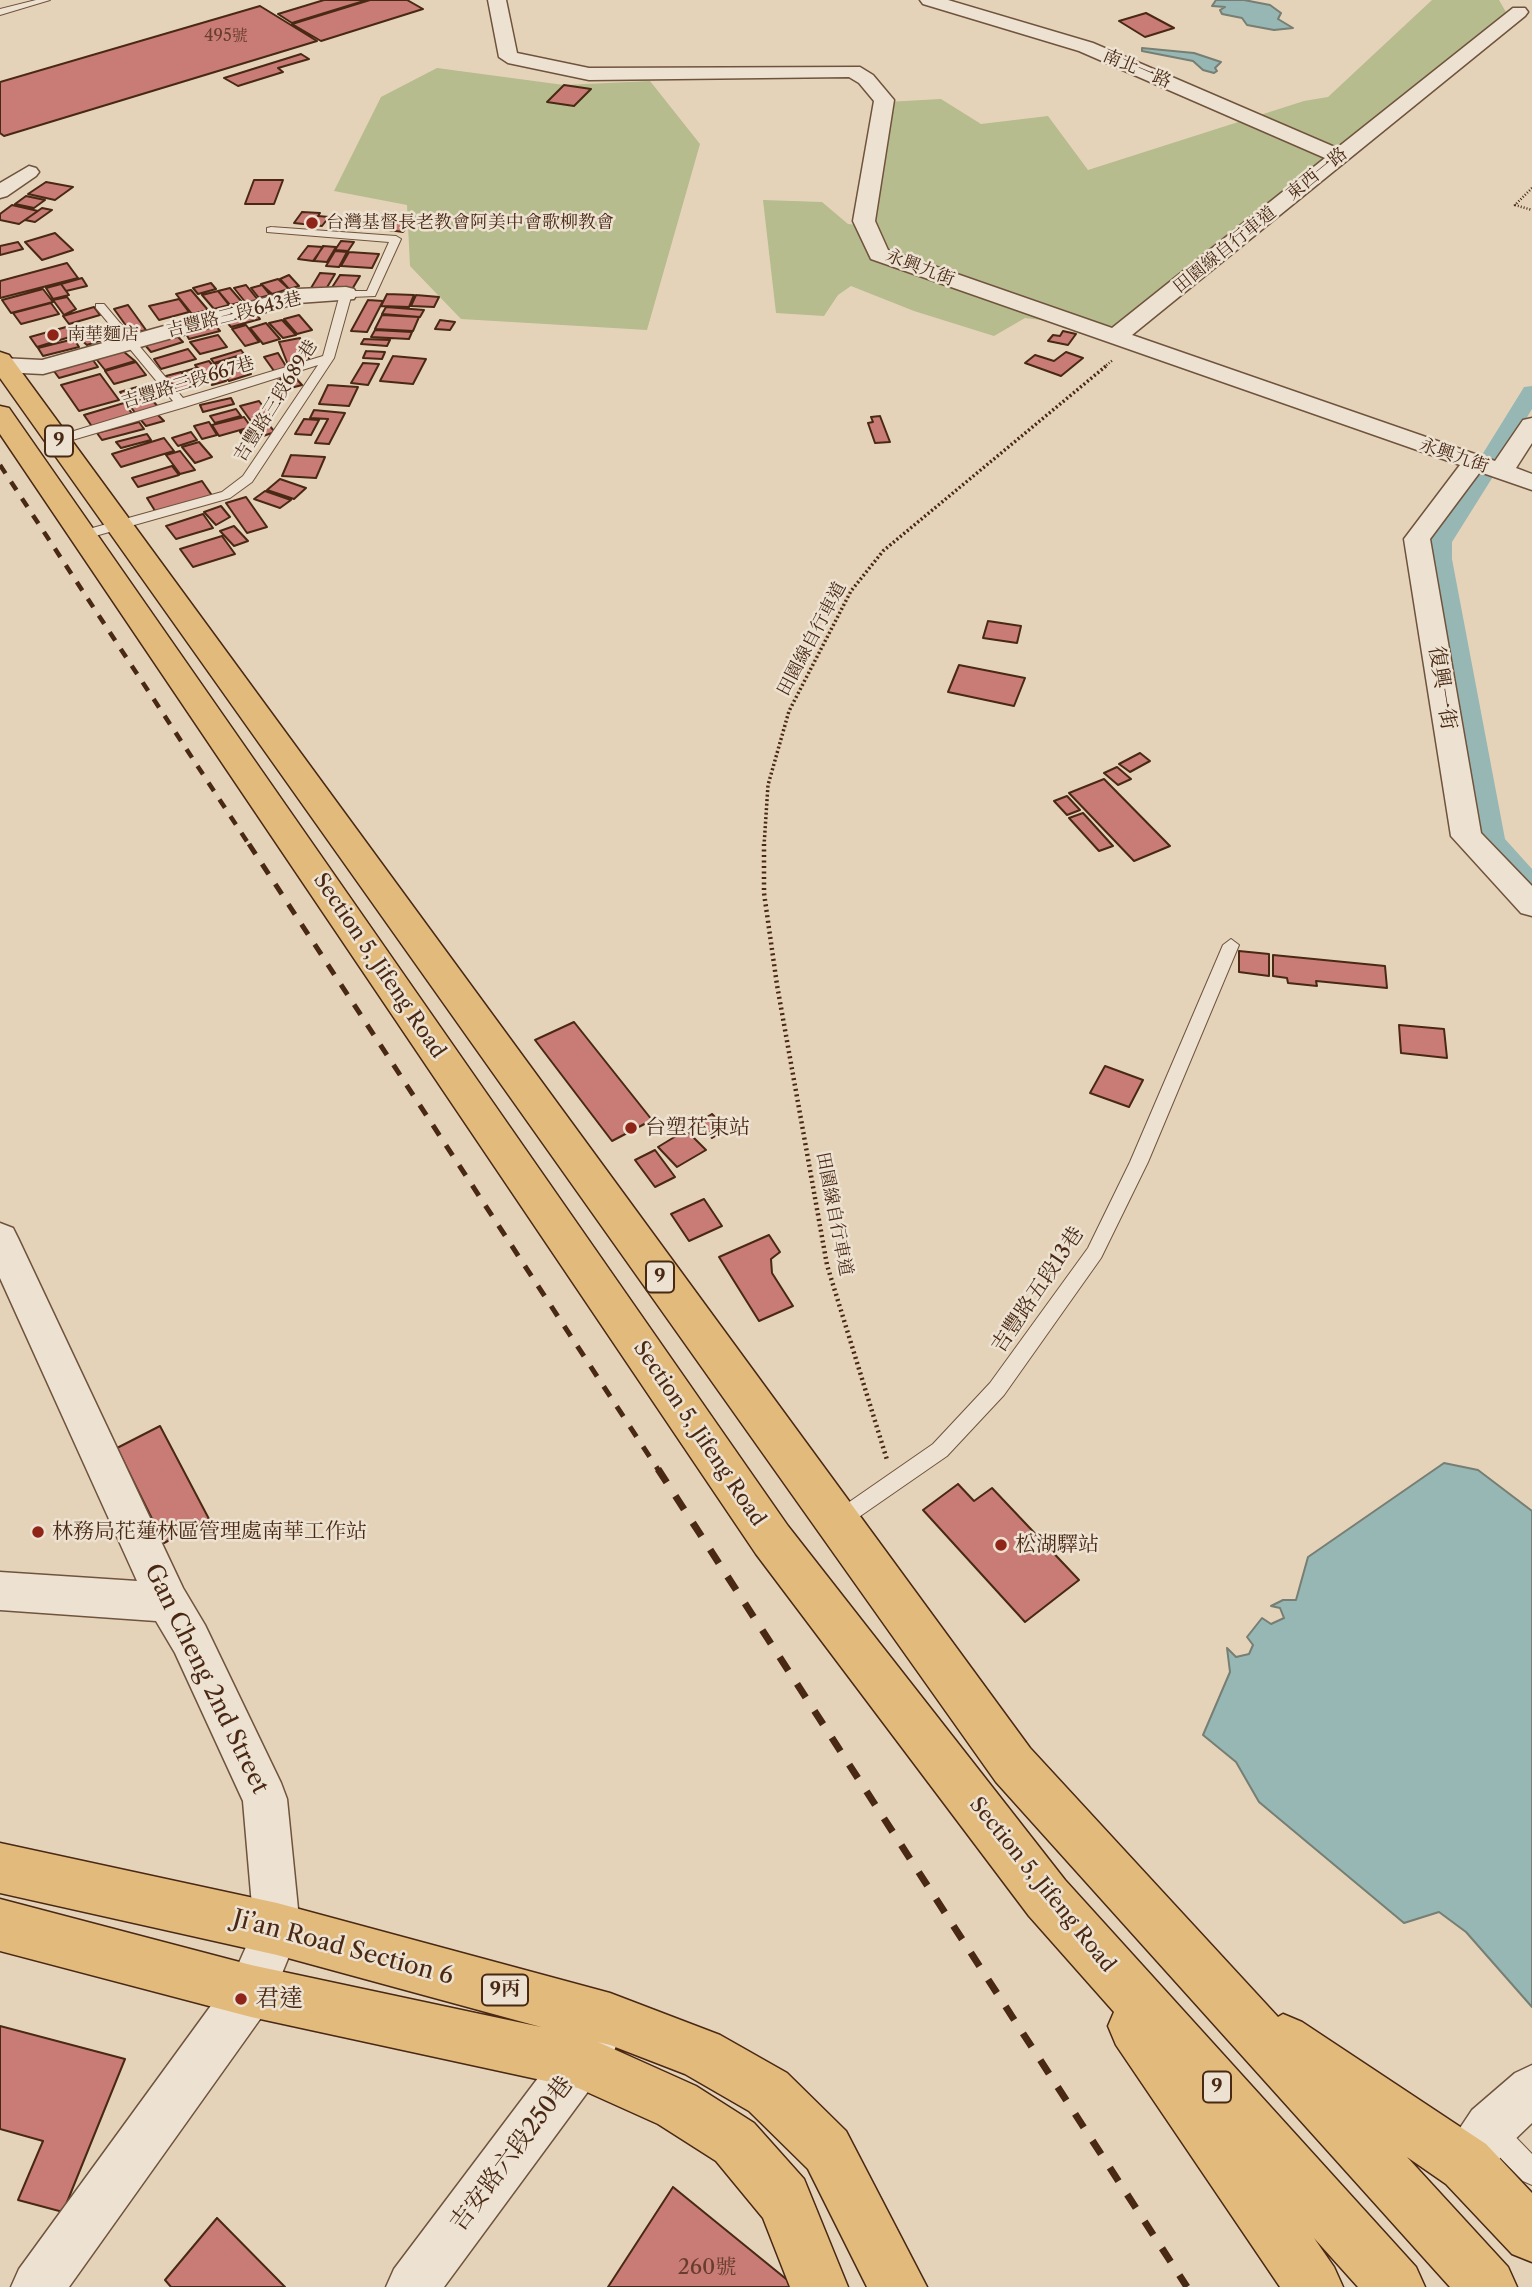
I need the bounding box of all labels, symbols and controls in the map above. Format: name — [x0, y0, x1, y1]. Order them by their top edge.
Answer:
house number: 495號 — [204, 26, 248, 46]
street label: 南北一路 — [1100, 45, 1174, 93]
street label: 東西一路 — [1282, 143, 1352, 205]
street label: 田園線自行車道 — [1169, 202, 1281, 298]
place label: 台灣基督長老教會阿美中會歌柳教會 — [326, 212, 614, 234]
marker: 台灣基督長老教會阿美中會歌柳教會 — [304, 215, 320, 231]
street label: 永興九街 — [883, 245, 957, 291]
street label: 吉豐路三段643巷 — [164, 288, 304, 342]
place label: 南華麵店 — [67, 324, 139, 346]
marker: 南華麵店 — [45, 327, 61, 343]
street label: 吉豐路三段689巷 — [230, 336, 322, 466]
street label: 吉豐路三段667巷 — [119, 353, 257, 413]
road number: 9 — [45, 426, 73, 456]
street label: 永興九街 — [1416, 434, 1492, 478]
street label: 田園線自行車道 — [773, 578, 851, 700]
street label: 復興一街 — [1423, 645, 1461, 731]
street label: Section 5, Jifeng Road — [308, 869, 450, 1063]
place label: 台塑花東站 — [645, 1115, 750, 1141]
marker: 台塑花東站 — [623, 1120, 639, 1136]
street label: 田園線自行車道 — [811, 1150, 857, 1278]
street label: 吉豐路五段13巷 — [987, 1222, 1089, 1358]
road number: 9 — [646, 1261, 674, 1292]
street label: Section 5, Jifeng Road — [628, 1337, 770, 1531]
place label: 林務局花蓮林區管理處南華工作站 — [52, 1519, 367, 1545]
marker: 林務局花蓮林區管理處南華工作站 — [30, 1524, 46, 1540]
place label: 松湖驛站 — [1015, 1532, 1099, 1558]
marker: 松湖驛站 — [993, 1537, 1009, 1553]
street label: Gan Cheng 2nd Street — [138, 1559, 274, 1799]
street label: Section 5, Jifeng Road — [964, 1792, 1120, 1978]
street label: Ji’an Road Section 6 — [229, 1905, 457, 1991]
road number: 9丙 — [482, 1974, 528, 2006]
place label: 君達 — [255, 1985, 303, 2013]
marker: 君達 — [233, 1991, 249, 2007]
street label: 吉安路六段250巷 — [445, 2071, 579, 2237]
road number: 9 — [1203, 2072, 1231, 2102]
house number: 260號 — [678, 2255, 736, 2281]

